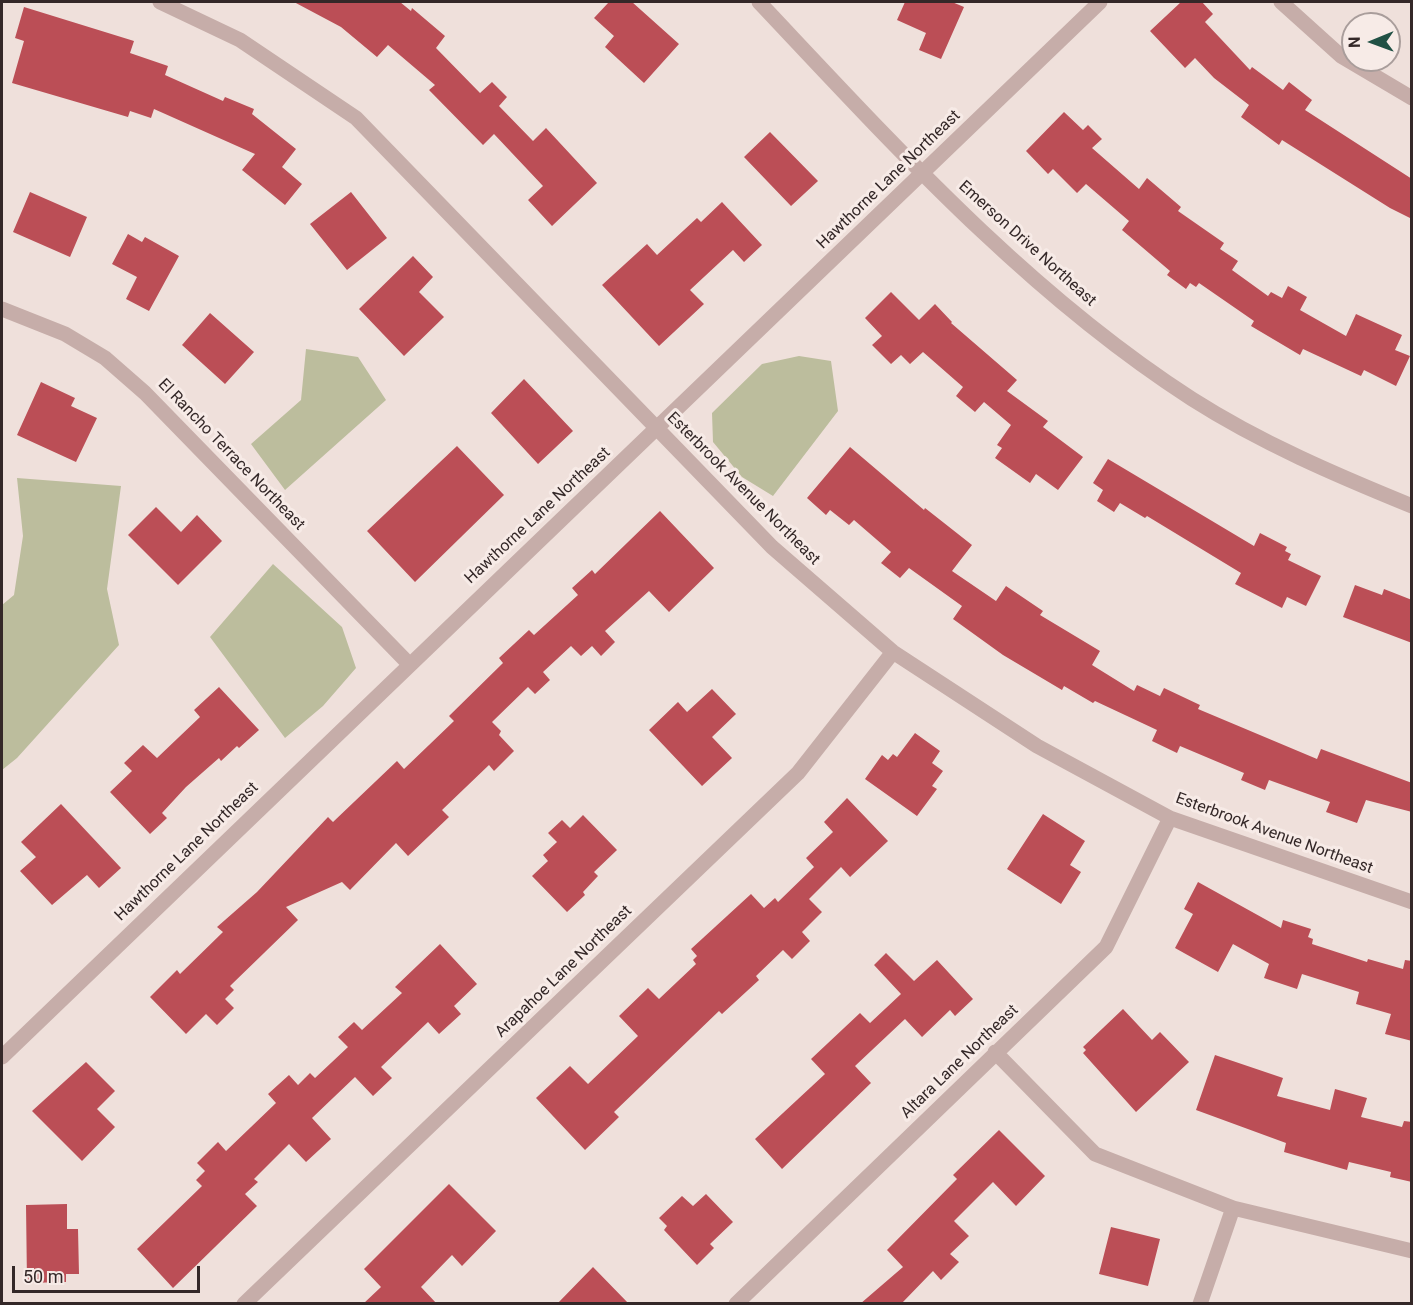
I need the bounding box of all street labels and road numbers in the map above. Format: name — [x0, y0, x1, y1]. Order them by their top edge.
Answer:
street label: Hawthorne Lane Northeast — [813, 107, 965, 253]
street label: Emerson Drive Northeast — [954, 177, 1100, 311]
street label: El Rancho Terrace Northeast — [154, 375, 308, 535]
street label: Esterbrook Avenue Northeast — [663, 409, 823, 569]
street label: Hawthorne Lane Northeast — [461, 444, 615, 588]
street label: Hawthorne Lane Northeast — [111, 779, 263, 925]
street label: Esterbrook Avenue Northeast — [1173, 789, 1375, 879]
street label: Arapahoe Lane Northeast — [492, 902, 636, 1042]
street label: Altara Lane Northeast — [897, 1001, 1023, 1123]

